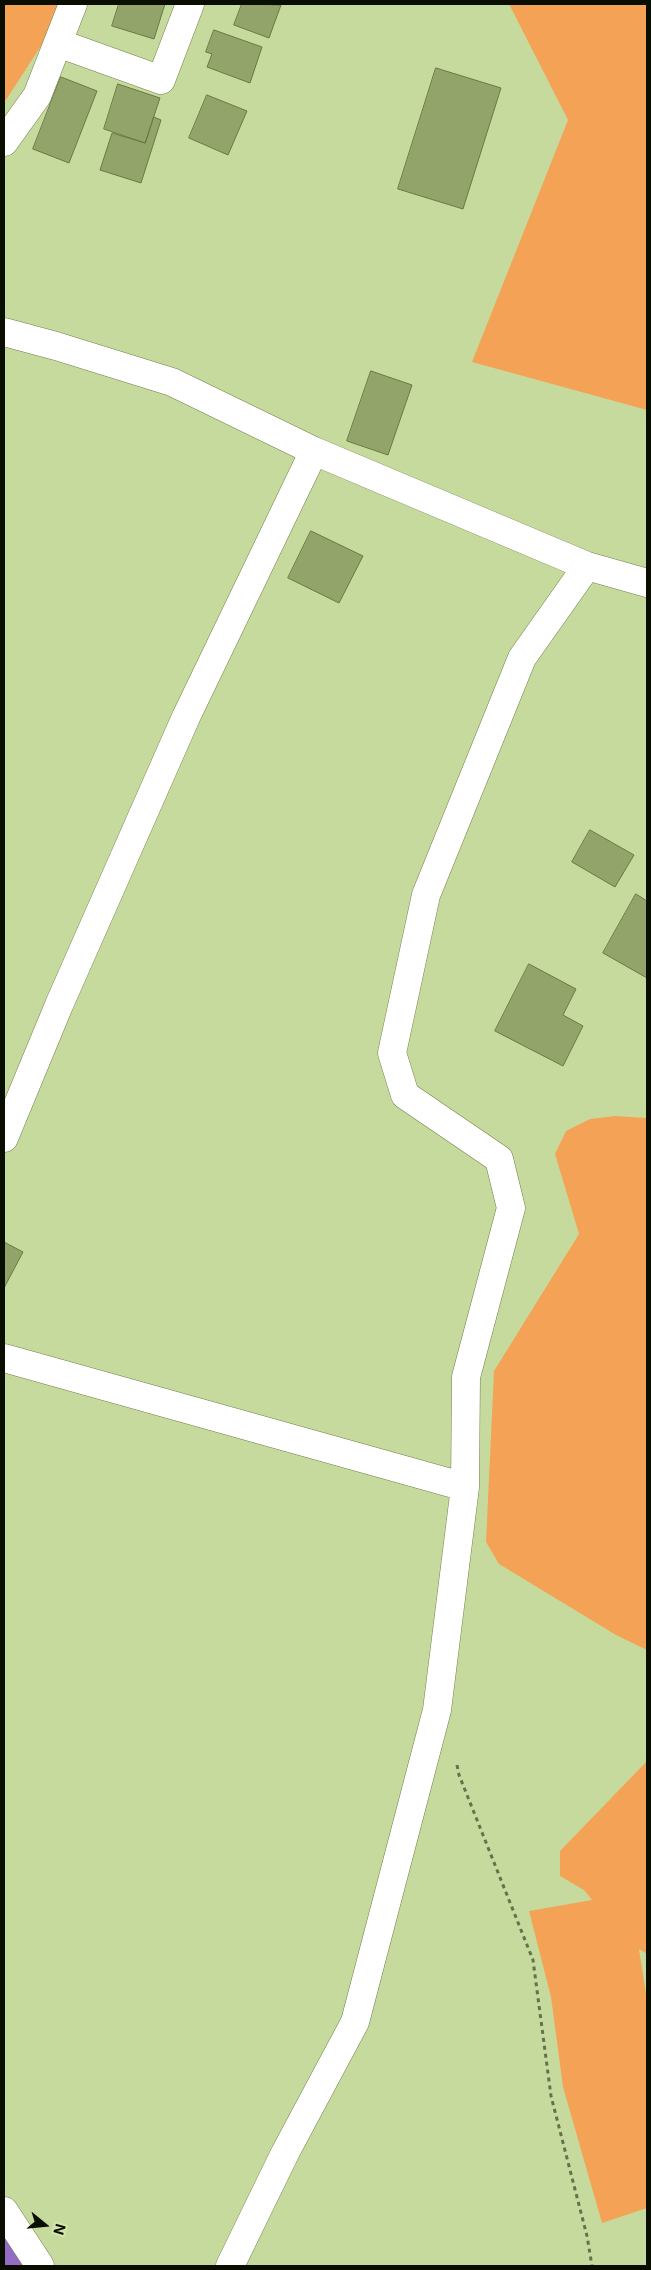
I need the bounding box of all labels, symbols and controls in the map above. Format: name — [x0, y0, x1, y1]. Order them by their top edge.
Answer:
north arrow — [20, 2200, 70, 2250]
text: N — [50, 2222, 70, 2237]

